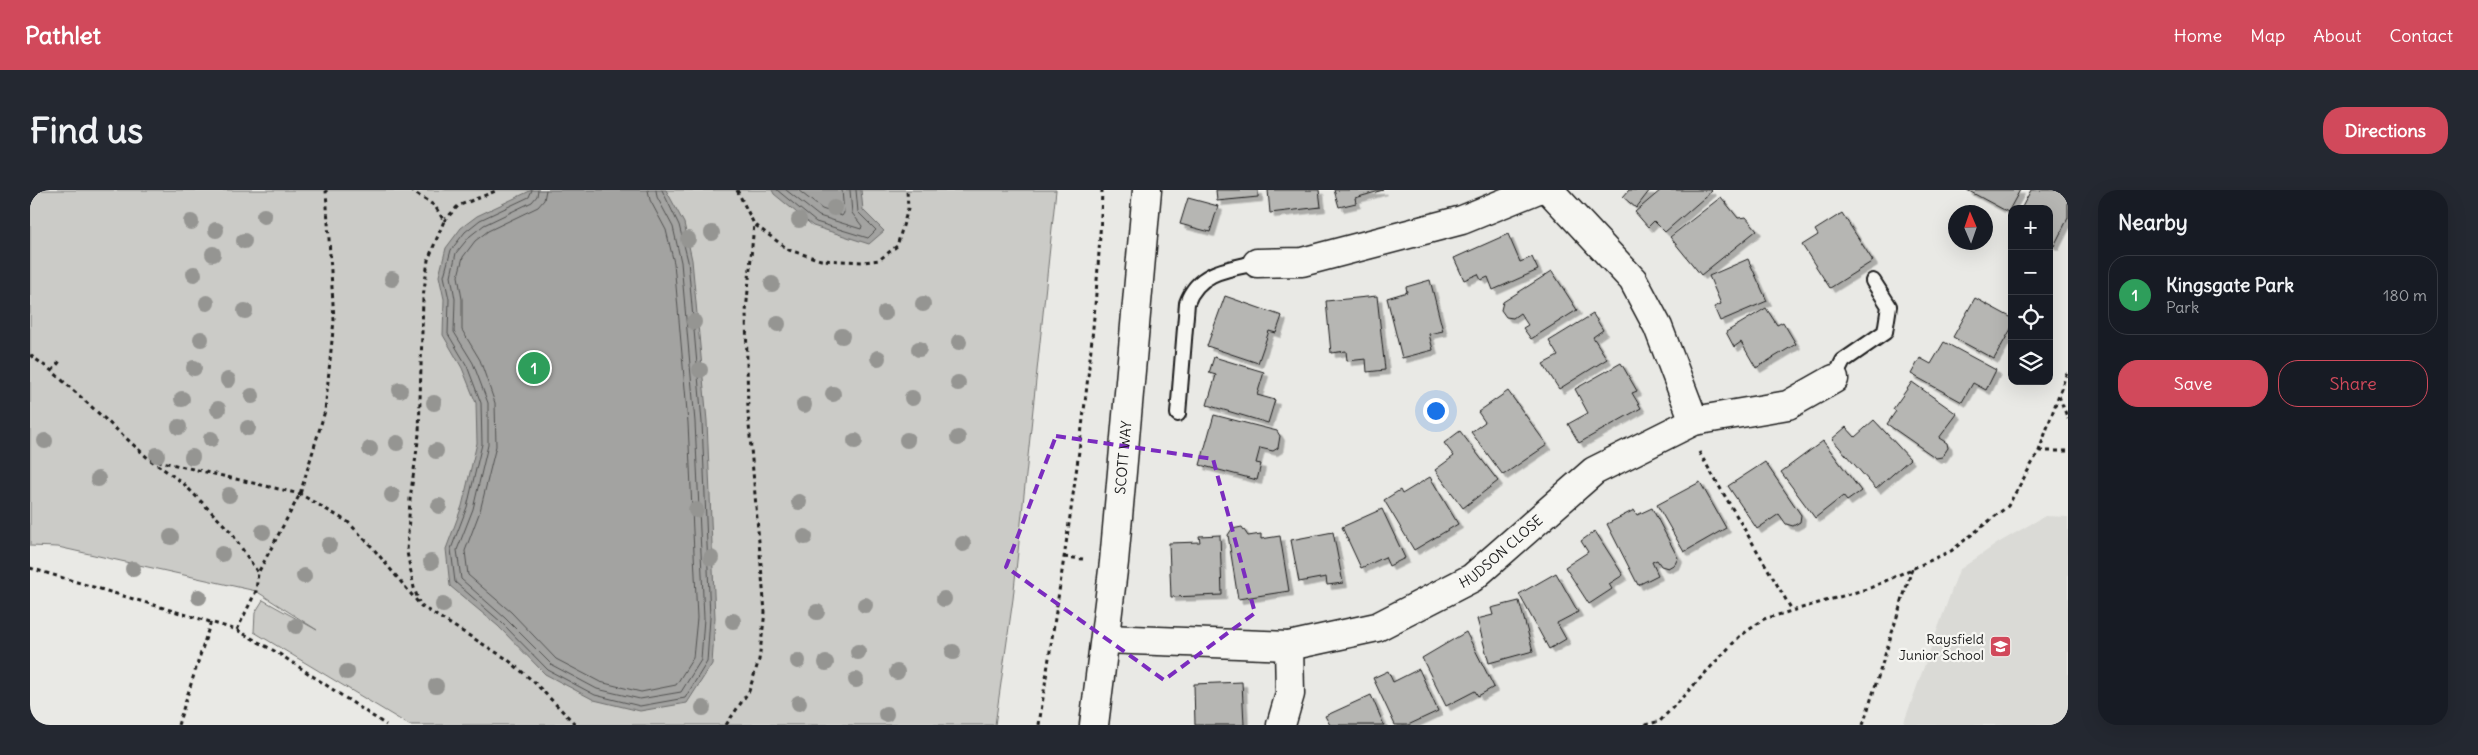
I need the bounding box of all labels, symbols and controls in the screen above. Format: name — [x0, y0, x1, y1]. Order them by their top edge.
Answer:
text: Pathlet — [25, 20, 101, 50]
text: Home — [2174, 24, 2222, 47]
text: Map — [2250, 24, 2285, 47]
text: About — [2313, 24, 2361, 47]
text: Contact — [2389, 24, 2453, 47]
button: Directions — [2323, 107, 2448, 154]
text: Find us — [30, 108, 143, 152]
north arrow — [1948, 205, 1993, 250]
map controls — [2008, 205, 2053, 385]
button: + — [2008, 205, 2053, 250]
text: Nearby — [2118, 209, 2188, 236]
button: − — [2008, 250, 2053, 295]
text: Kingsgate Park — [2166, 273, 2294, 297]
text: 1 — [2132, 285, 2138, 305]
text: 180 m — [2383, 285, 2427, 305]
button: locate — [2008, 295, 2053, 340]
text: Park — [2166, 297, 2199, 317]
button: layers — [2008, 340, 2053, 385]
pin: 1 — [518, 349, 550, 387]
button: Save — [2118, 360, 2268, 407]
button: Share — [2278, 360, 2428, 407]
your location — [1423, 398, 1449, 424]
street label: SCOTT WAY — [1111, 420, 1136, 495]
street label: HUDSON CLOSE — [1456, 511, 1546, 592]
place label: Raysfield Junior School — [1899, 630, 1984, 664]
school or university icon: Raysfield Junior School — [1988, 635, 2012, 659]

